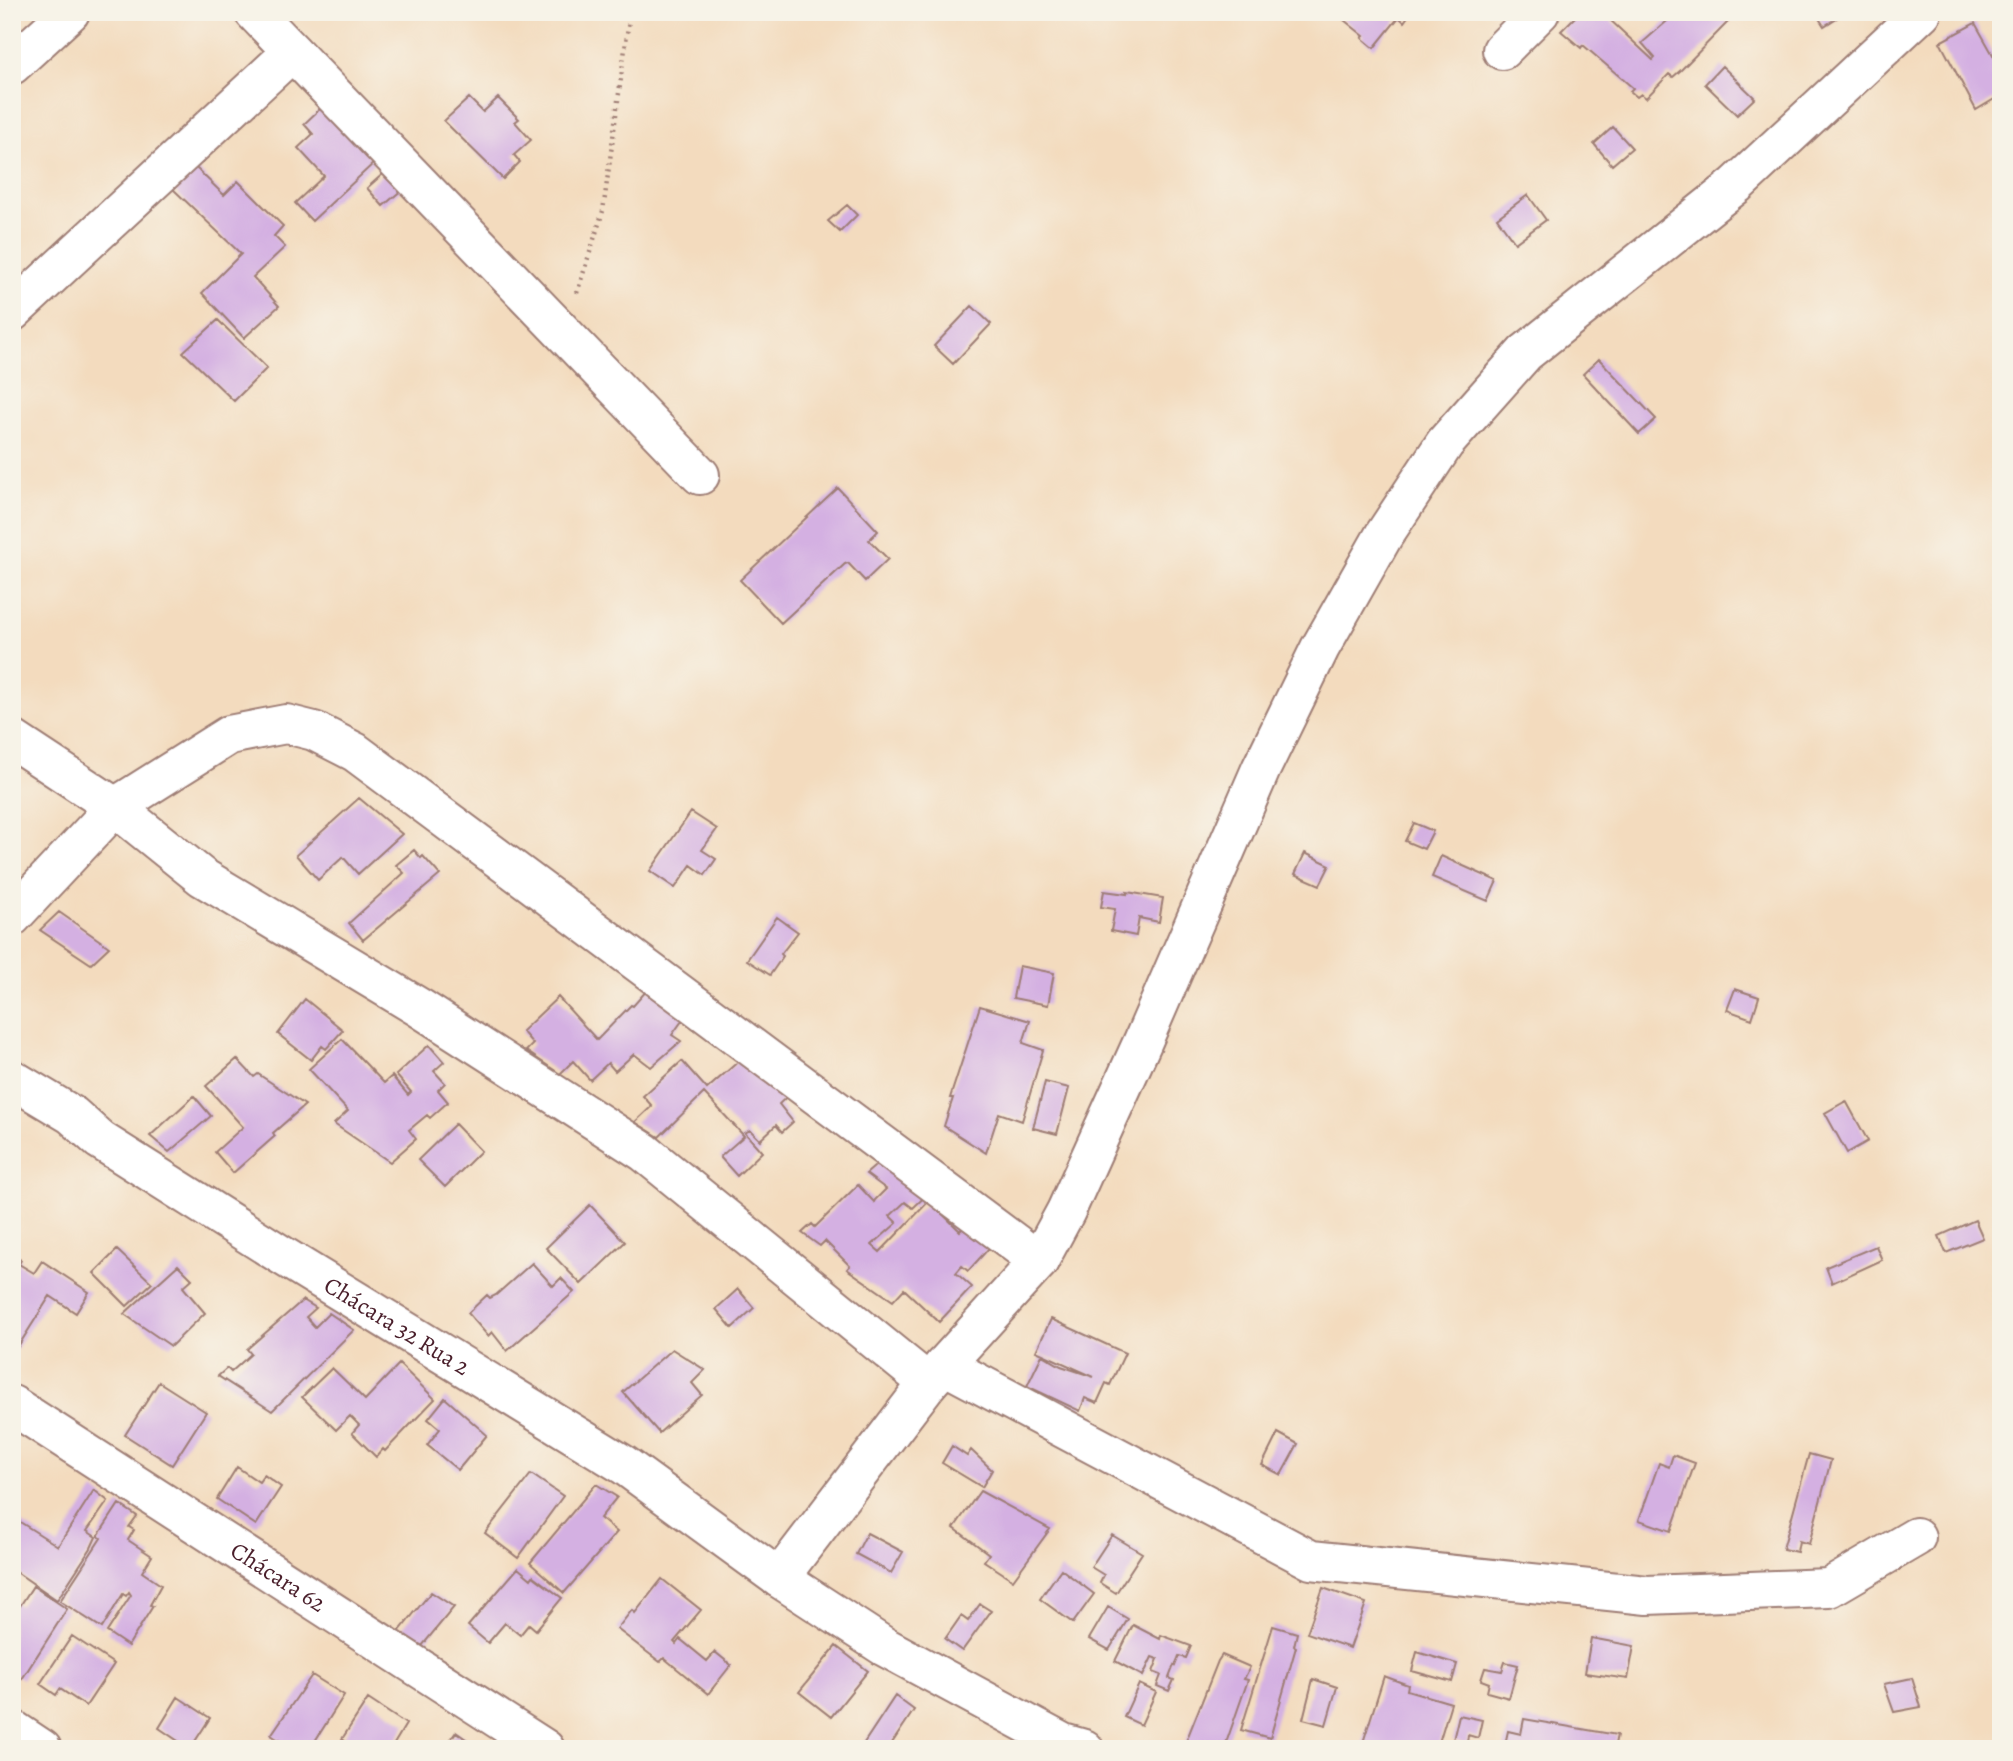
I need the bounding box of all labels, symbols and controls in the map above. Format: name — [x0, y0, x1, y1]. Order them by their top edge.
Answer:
street label: Chácara 32 Rua 2 — [318, 1269, 476, 1383]
street label: Chácara 62 — [224, 1534, 332, 1620]

